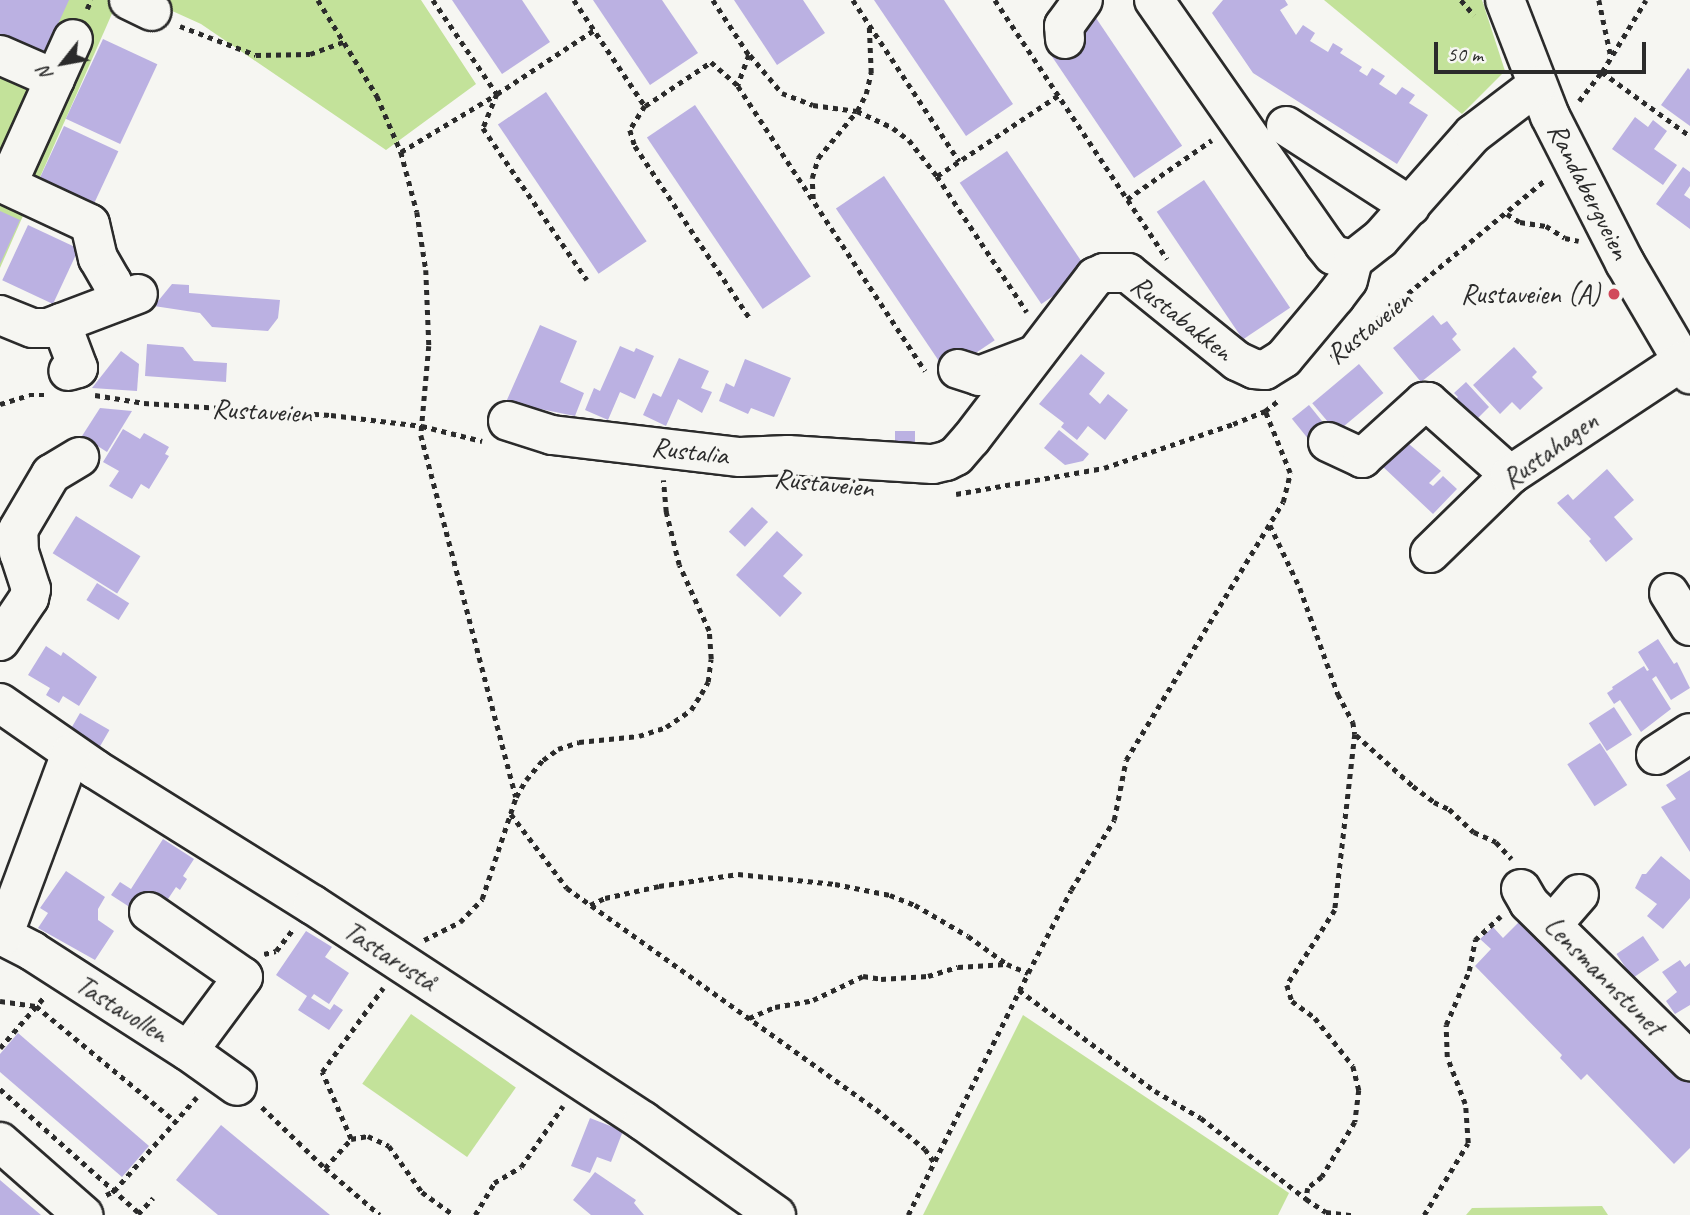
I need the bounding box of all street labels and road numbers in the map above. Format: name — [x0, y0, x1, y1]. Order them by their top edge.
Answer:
street label: Randabergveien — [1540, 117, 1638, 265]
street label: Rustabakken — [1124, 268, 1240, 368]
street label: Rustaveien — [1320, 283, 1418, 371]
street label: Rustaveien — [211, 392, 313, 430]
street label: Rustahagen — [1495, 404, 1605, 496]
street label: Rustalia — [650, 430, 730, 472]
street label: Rustaveien — [773, 461, 875, 505]
street label: Lensmannstunet — [1537, 909, 1671, 1043]
street label: Tastarustå — [337, 914, 443, 998]
street label: Tastavollen — [69, 967, 175, 1051]

